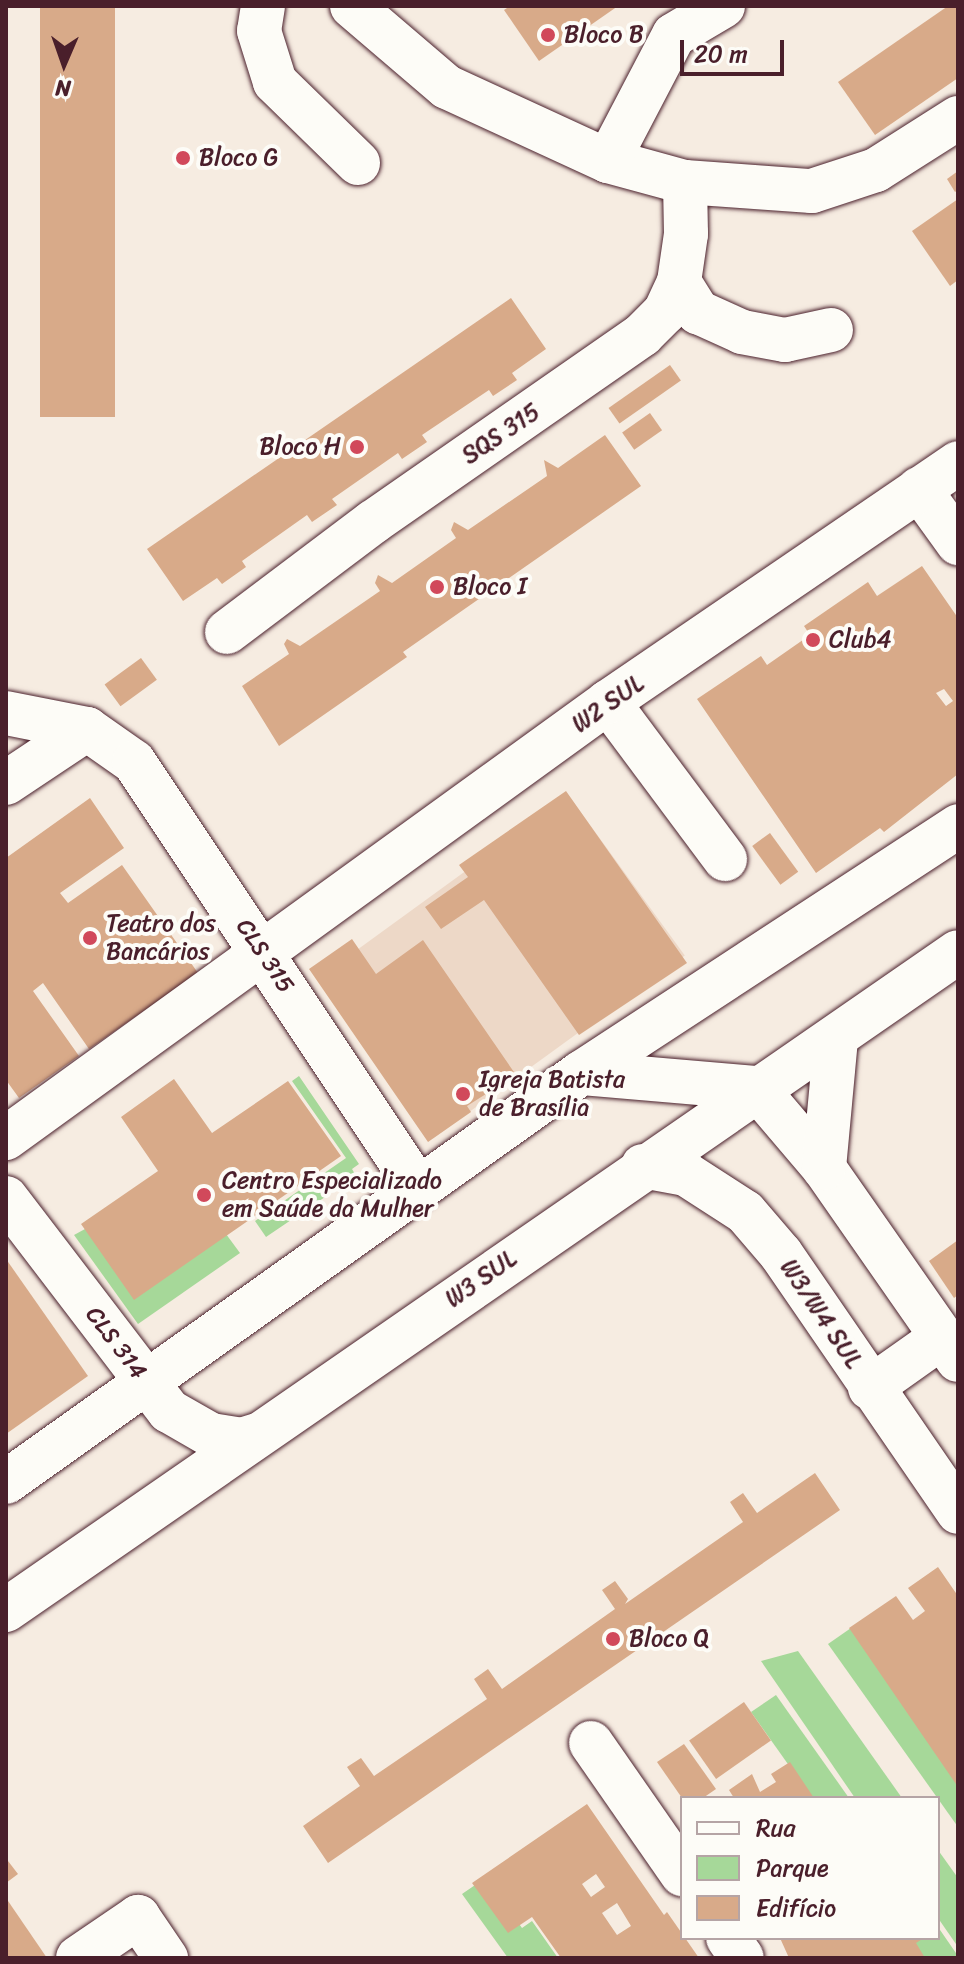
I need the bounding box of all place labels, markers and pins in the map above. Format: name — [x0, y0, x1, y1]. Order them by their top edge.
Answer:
place label: Bloco B — [564, 21, 644, 49]
marker: Bloco B — [539, 26, 557, 44]
place label: Bloco G — [199, 144, 279, 172]
marker: Bloco G — [174, 149, 192, 167]
place label: Bloco H — [259, 433, 341, 461]
marker: Bloco H — [348, 438, 366, 456]
place label: Bloco I — [453, 573, 527, 601]
marker: Bloco I — [428, 578, 446, 596]
place label: Club4 — [829, 626, 891, 654]
marker: Club4 — [804, 631, 822, 649]
place label: Teatro dos Bancários — [106, 910, 216, 966]
marker: Teatro dos Bancários — [81, 929, 99, 947]
place label: Igreja Batista de Brasília — [479, 1066, 625, 1122]
marker: Igreja Batista de Brasília — [454, 1085, 472, 1103]
place label: Centro Especializado em Saúde da Mulher — [222, 1167, 442, 1223]
marker: Centro Especializado em Saúde da Mulher — [193, 1184, 215, 1206]
place label: Bloco Q — [629, 1625, 709, 1653]
marker: Bloco Q — [604, 1630, 622, 1648]

